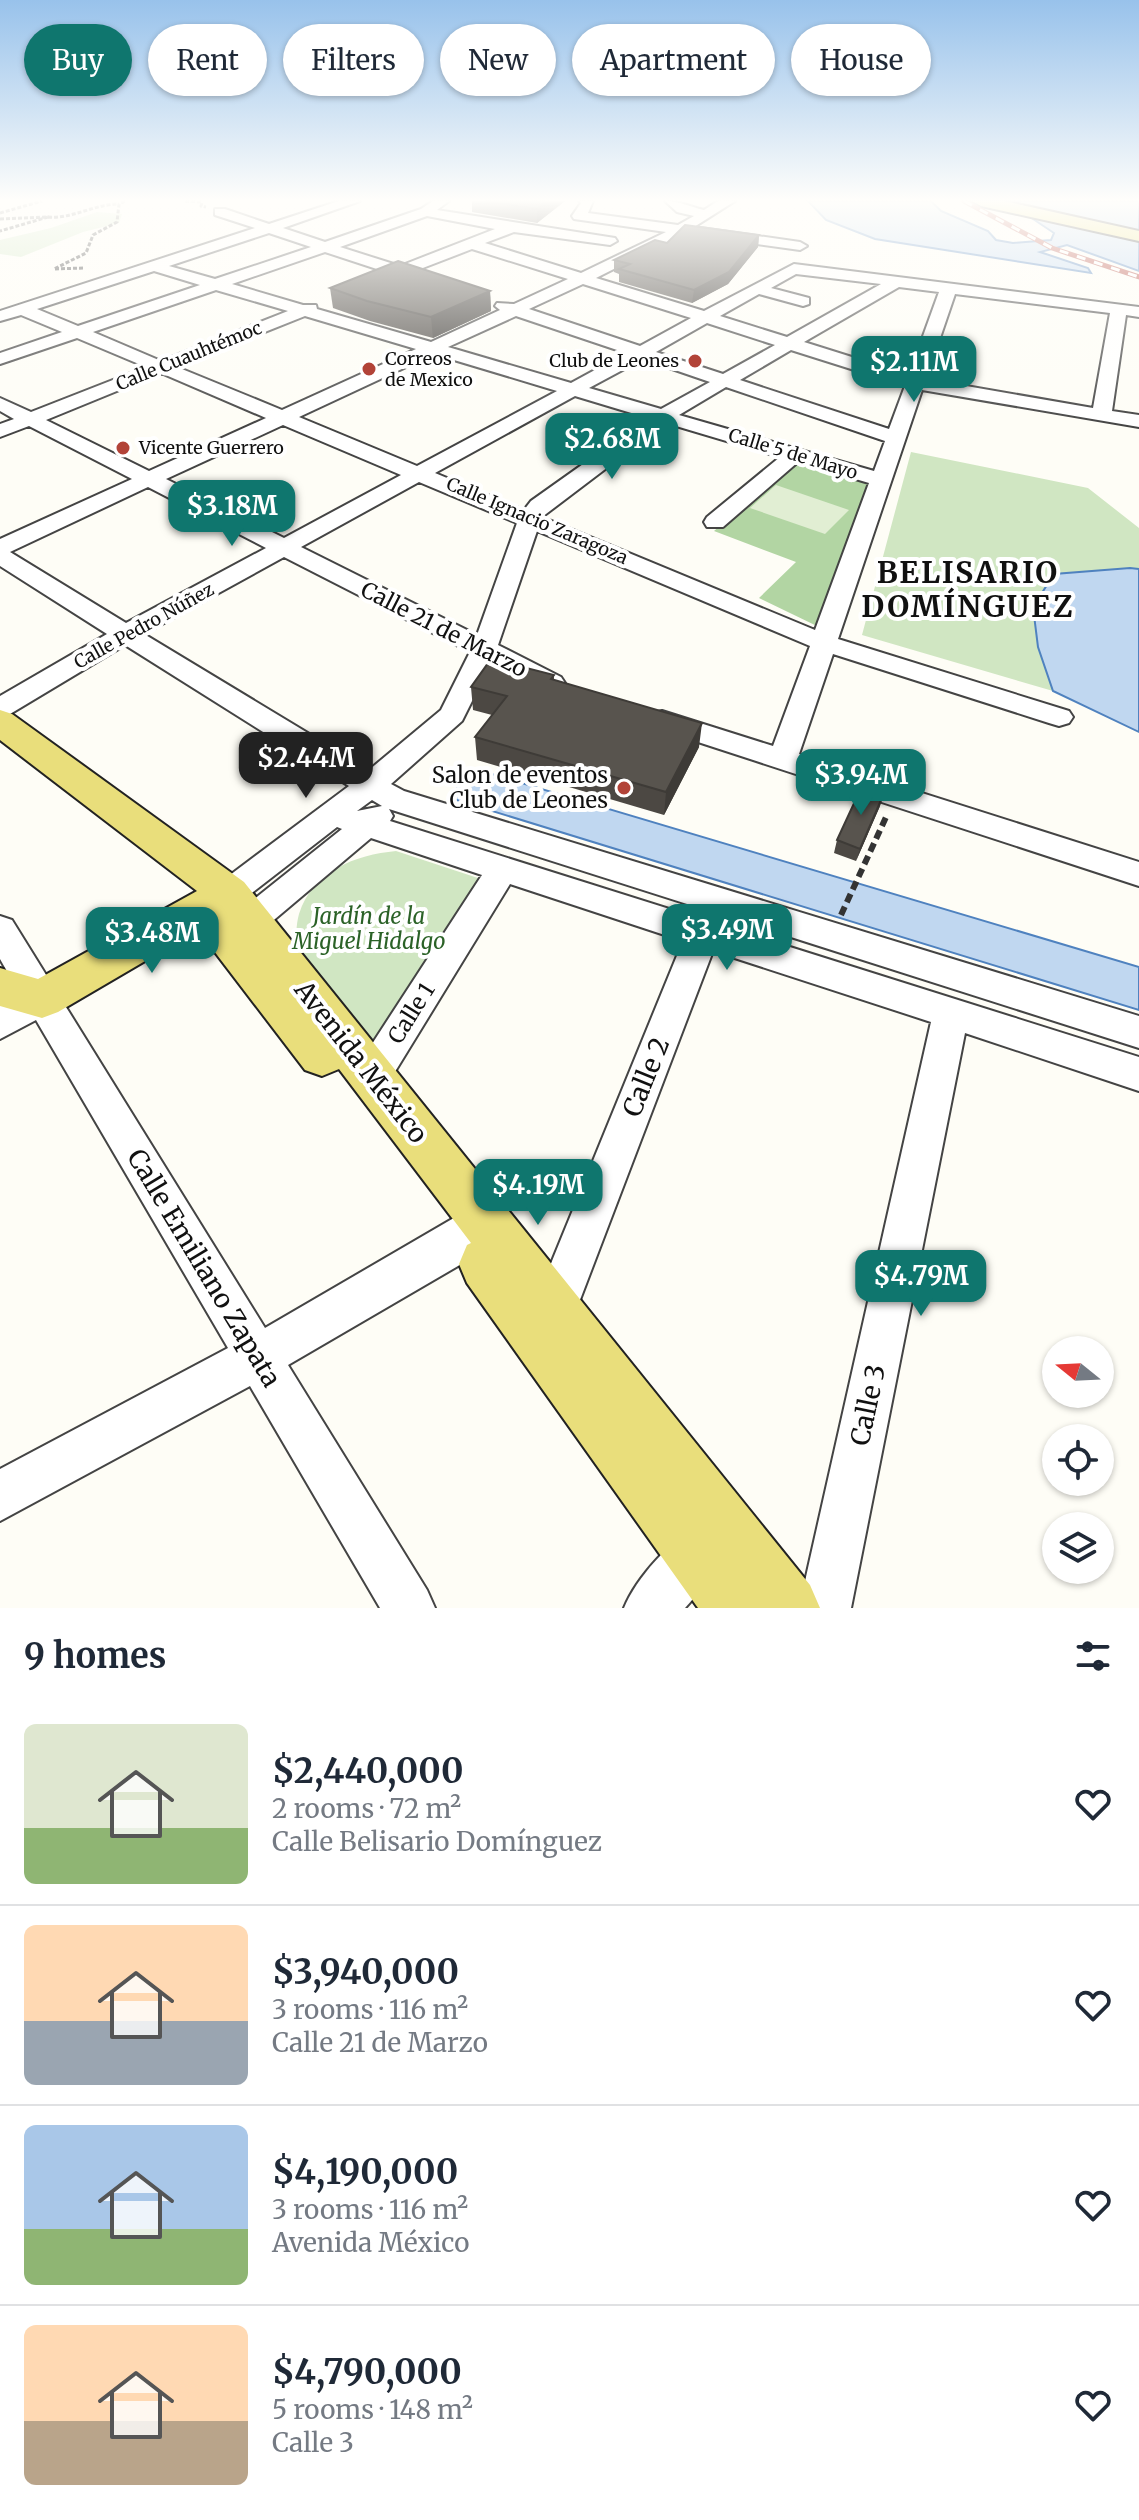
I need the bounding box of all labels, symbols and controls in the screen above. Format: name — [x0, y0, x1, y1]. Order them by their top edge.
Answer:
chip: Buy — [24, 24, 132, 96]
chip: Rent — [148, 24, 267, 96]
chip: Filters — [283, 24, 424, 96]
chip: New — [440, 24, 556, 96]
chip: Apartment — [572, 24, 775, 96]
chip: House — [791, 24, 931, 96]
street label: Calle Cuauhtémoc — [112, 316, 265, 395]
pin: $2.11M — [849, 336, 979, 404]
text: $2.11M — [869, 345, 959, 378]
place label: Correos de Mexico — [385, 347, 473, 391]
place label: Club de Leones — [549, 349, 679, 372]
marker: Club de Leones — [686, 352, 704, 370]
marker: Correos de Mexico — [360, 360, 378, 378]
pin: $2.68M — [547, 413, 677, 481]
text: $2.68M — [563, 422, 661, 455]
street label: Calle 5 de Mayo — [726, 423, 861, 484]
place label: Vicente Guerrero — [138, 436, 284, 459]
marker: Vicente Guerrero — [114, 439, 132, 457]
street label: Calle Ignacio Zaragoza — [443, 472, 632, 569]
pin: $3.18M — [167, 480, 297, 548]
text: $3.18M — [186, 489, 278, 522]
district label: BELISARIO DOMÍNGUEZ — [861, 553, 1075, 625]
street label: Calle 21 de Marzo — [356, 575, 532, 683]
street label: Calle Pedro Núñez — [70, 577, 218, 674]
pin: $2.44M — [241, 732, 371, 800]
text: $2.44M — [257, 741, 355, 774]
pin: $3.94M — [796, 749, 926, 817]
text: $3.94M — [814, 758, 908, 791]
place label: Salon de eventos Club de Leones — [432, 761, 608, 814]
marker: Salon de eventos Club de Leones — [615, 779, 633, 797]
park label: Jardín de la Miguel Hidalgo — [291, 902, 446, 955]
pin: $3.49M — [662, 904, 792, 972]
pin: $3.48M — [87, 907, 217, 975]
text: $3.49M — [680, 913, 774, 946]
text: $3.48M — [104, 916, 200, 949]
street label: Avenida México — [287, 973, 435, 1150]
street label: Calle 1 — [381, 977, 441, 1049]
street label: Calle 2 — [615, 1032, 676, 1121]
street label: Calle Emiliano Zapata — [120, 1143, 289, 1393]
pin: $4.19M — [473, 1159, 603, 1227]
text: $4.19M — [492, 1168, 584, 1201]
pin: $4.79M — [856, 1250, 986, 1318]
text: $4.79M — [873, 1259, 969, 1292]
north arrow — [1042, 1336, 1114, 1408]
map controls — [1042, 1336, 1114, 1584]
street label: Calle 3 — [843, 1361, 892, 1448]
button: locate — [1042, 1424, 1114, 1496]
button: layers — [1042, 1512, 1114, 1584]
icon: filters — [1071, 1634, 1115, 1678]
text: 9 homes — [24, 1635, 166, 1677]
text: $2,440,000 — [272, 1750, 464, 1792]
icon: home — [88, 1756, 184, 1852]
icon: heart — [1071, 1782, 1115, 1826]
text: 2 rooms · 72 m² — [272, 1792, 461, 1825]
text: Calle Belisario Domínguez — [272, 1825, 602, 1858]
text: $3,940,000 — [272, 1951, 459, 1993]
icon: home — [88, 1957, 184, 2053]
icon: heart — [1071, 1983, 1115, 2027]
text: 3 rooms · 116 m² — [272, 1993, 468, 2026]
text: Calle 21 de Marzo — [272, 2026, 488, 2059]
text: $4,190,000 — [272, 2151, 458, 2193]
icon: home — [88, 2157, 184, 2253]
icon: heart — [1071, 2183, 1115, 2227]
text: 3 rooms · 116 m² — [272, 2193, 468, 2226]
text: Avenida México — [272, 2226, 469, 2259]
text: $4,790,000 — [272, 2351, 462, 2393]
icon: home — [88, 2357, 184, 2453]
icon: heart — [1071, 2383, 1115, 2427]
text: 5 rooms · 148 m² — [272, 2393, 473, 2426]
text: Calle 3 — [272, 2426, 354, 2459]

